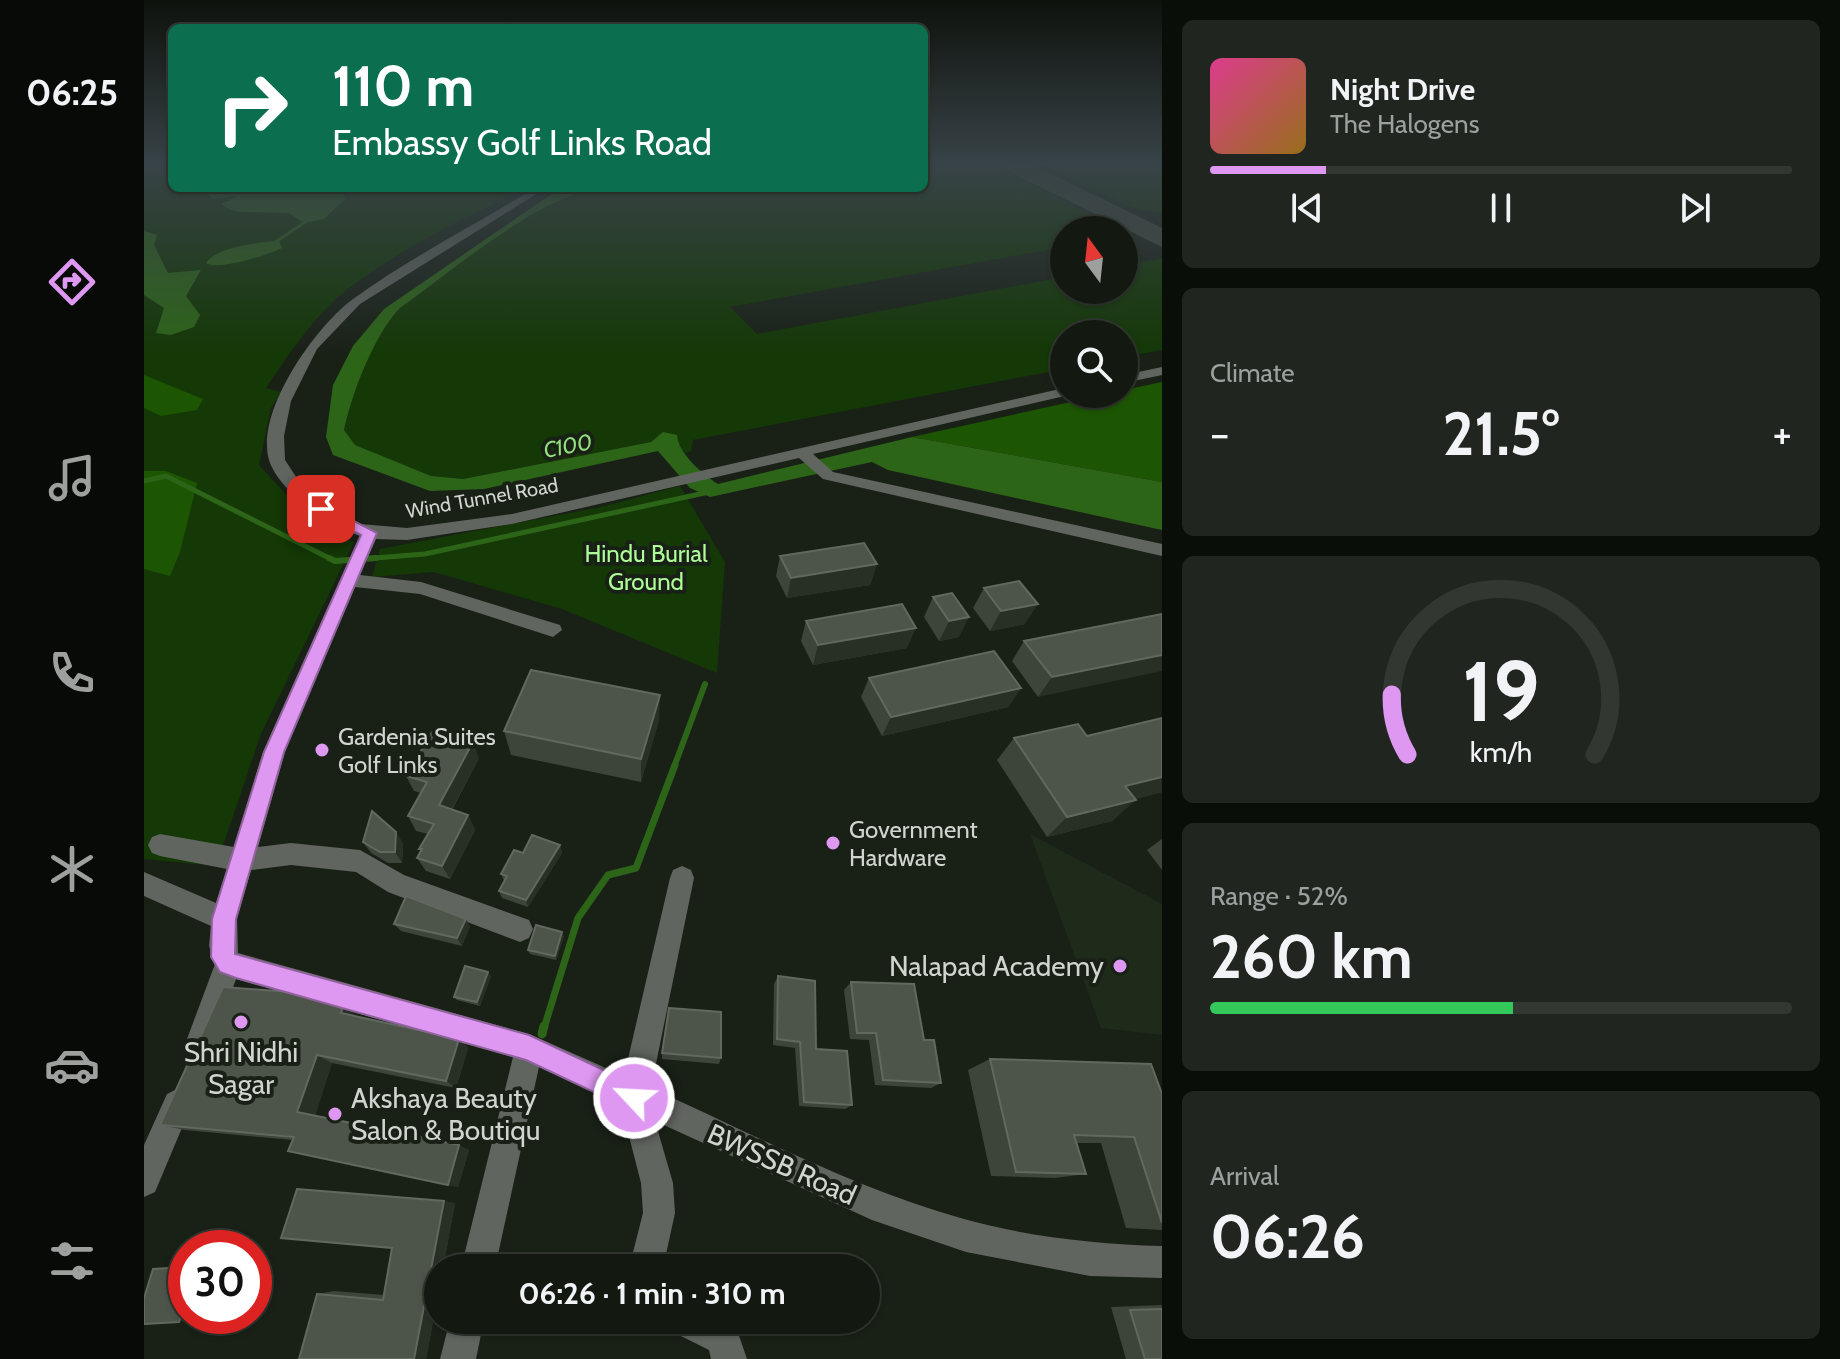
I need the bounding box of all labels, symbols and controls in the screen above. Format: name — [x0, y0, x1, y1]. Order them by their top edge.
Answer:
text: 110 m — [332, 52, 474, 120]
icon: right — [200, 56, 304, 160]
text: 06:25 — [26, 70, 118, 114]
text: Night Drive — [1330, 71, 1475, 108]
text: The Halogens — [1330, 108, 1479, 140]
text: Embassy Golf Links Road — [332, 120, 712, 164]
icon: previous — [1285, 186, 1329, 230]
icon: pause — [1479, 186, 1523, 230]
icon: next — [1673, 186, 1717, 230]
north arrow — [1050, 216, 1138, 304]
map controls — [1050, 216, 1138, 408]
icon: directions — [44, 254, 100, 310]
button: search — [1050, 320, 1138, 408]
text: Climate — [1210, 357, 1295, 389]
text: 21.5° — [1443, 397, 1559, 470]
text: − — [1210, 407, 1229, 460]
text: + — [1773, 407, 1792, 460]
water label: C100 — [541, 428, 595, 464]
icon: music — [44, 450, 100, 506]
street label: Wind Tunnel Road — [404, 473, 560, 523]
pin — [287, 475, 355, 543]
icon: arrive — [299, 487, 343, 531]
park label: Hindu Burial Ground — [584, 539, 708, 596]
text: 19 — [1462, 641, 1540, 742]
icon: phone — [44, 645, 100, 701]
place label: Gardenia Suites Golf Links — [338, 722, 496, 779]
text: km/h — [1470, 735, 1532, 770]
marker: Gardenia Suites Golf Links — [313, 741, 331, 759]
place label: Government Hardware — [849, 815, 978, 872]
marker: Government Hardware — [824, 834, 842, 852]
icon: climate — [44, 841, 100, 897]
text: Range · 52% — [1210, 880, 1348, 912]
text: 260 km — [1210, 920, 1413, 993]
place label: Nalapad Academy — [889, 949, 1104, 983]
marker: Nalapad Academy — [1111, 957, 1129, 975]
marker: Shri Nidhi Sagar — [232, 1013, 250, 1031]
place label: Shri Nidhi Sagar — [184, 1035, 298, 1101]
icon: car — [44, 1037, 100, 1093]
position arrow — [592, 1056, 676, 1140]
place label: Akshaya Beauty Salon & Boutiqu — [351, 1081, 540, 1147]
marker: Akshaya Beauty Salon & Boutiqu — [326, 1105, 344, 1123]
street label: BWSSB Road — [702, 1116, 862, 1212]
text: Arrival — [1210, 1160, 1279, 1192]
text: 06:26 — [1210, 1200, 1365, 1273]
speed limit sign: 30 — [168, 1230, 272, 1334]
icon: filters — [44, 1233, 100, 1289]
text: 06:26 · 1 min · 310 m — [518, 1275, 786, 1312]

